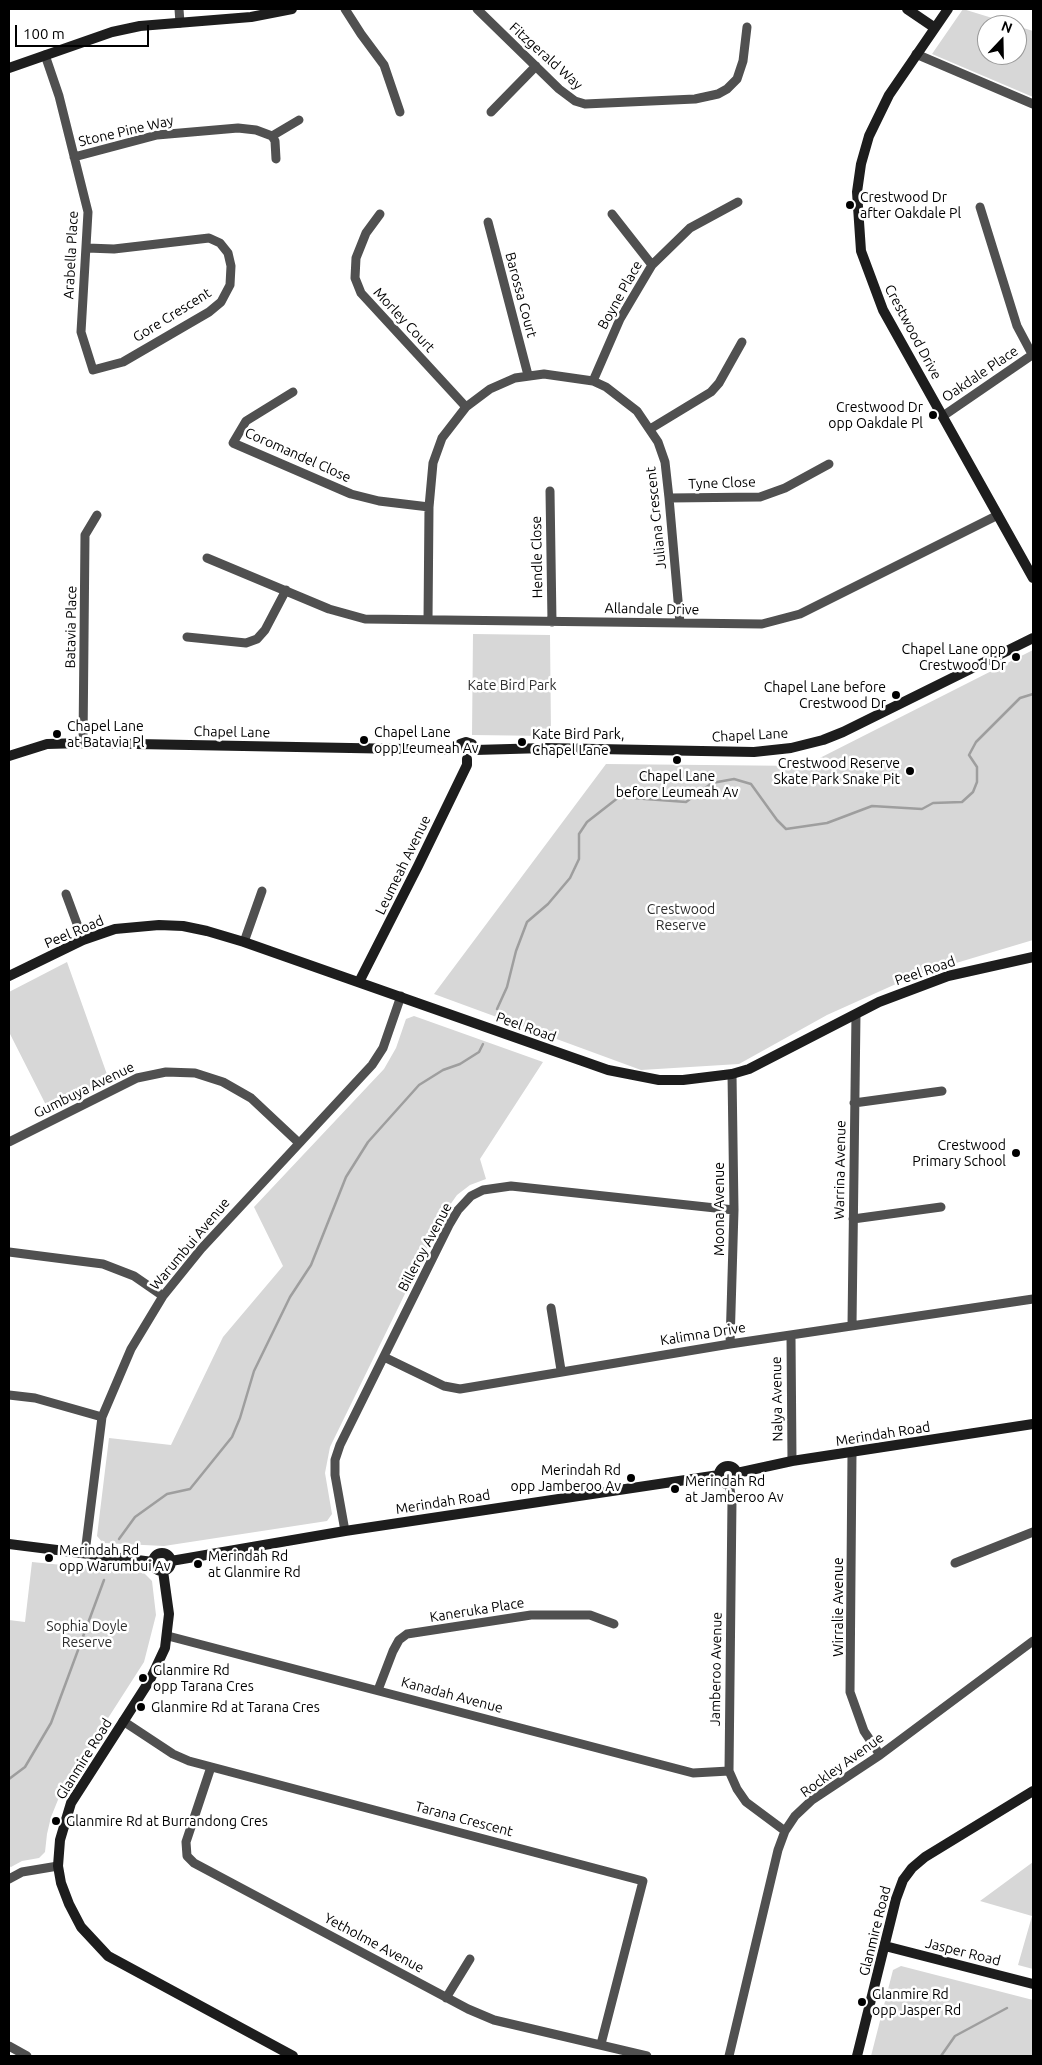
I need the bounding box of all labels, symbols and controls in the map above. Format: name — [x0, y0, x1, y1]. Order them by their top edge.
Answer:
scale bar — [18, 15, 151, 47]
north arrow — [977, 15, 1027, 65]
text: N — [999, 18, 1015, 36]
street label: Fitzgerald Way — [506, 19, 586, 93]
text: 100 m — [23, 25, 65, 42]
street label: Stone Pine Way — [77, 112, 175, 150]
place label: Crestwood Dr after Oakdale Pl — [860, 189, 961, 222]
marker: Crestwood Dr after Oakdale Pl — [844, 199, 856, 211]
street label: Arabella Place — [60, 210, 82, 300]
street label: Barossa Court — [502, 250, 540, 340]
street label: Boyne Place — [594, 258, 646, 332]
street label: Crestwood Drive — [881, 282, 945, 382]
street label: Gore Crescent — [130, 284, 214, 346]
street label: Morley Court — [370, 284, 438, 356]
street label: Oakdale Place — [939, 342, 1021, 406]
place label: Crestwood Dr opp Oakdale Pl — [828, 399, 923, 432]
marker: Crestwood Dr opp Oakdale Pl — [927, 409, 939, 421]
street label: Coromandel Close — [242, 424, 354, 486]
street label: Juliana Crescent — [642, 466, 670, 570]
street label: Tyne Close — [688, 473, 756, 493]
street label: Hendle Close — [528, 516, 546, 598]
street label: Batavia Place — [62, 585, 80, 669]
street label: Allandale Drive — [604, 600, 700, 618]
place label: Chapel Lane opp Crestwood Dr — [902, 641, 1006, 674]
marker: Chapel Lane opp Crestwood Dr — [1010, 651, 1022, 663]
park label: Kate Bird Park — [468, 677, 556, 693]
place label: Chapel Lane before Crestwood Dr — [764, 679, 886, 712]
marker: Chapel Lane before Crestwood Dr — [890, 689, 902, 701]
place label: Chapel Lane at Batavia Pl — [67, 718, 144, 750]
street label: Chapel Lane — [194, 723, 270, 741]
place label: Chapel Lane opp Leumeah Av — [374, 724, 479, 756]
street label: Chapel Lane — [711, 725, 789, 745]
place label: Kate Bird Park, Chapel Lane — [532, 726, 624, 759]
marker: Chapel Lane at Batavia Pl — [51, 728, 63, 740]
marker: Chapel Lane opp Leumeah Av — [358, 734, 370, 746]
marker: Kate Bird Park, Chapel Lane — [516, 736, 528, 748]
marker: Chapel Lane before Leumeah Av — [671, 754, 683, 766]
place label: Crestwood Reserve Skate Park Snake Pit — [773, 755, 900, 788]
marker: Crestwood Reserve Skate Park Snake Pit — [904, 765, 916, 777]
place label: Chapel Lane before Leumeah Av — [616, 768, 738, 800]
street label: Leumeah Avenue — [372, 813, 434, 917]
park label: Crestwood Reserve — [647, 901, 715, 934]
street label: Peel Road — [42, 912, 106, 952]
street label: Peel Road — [893, 953, 957, 989]
street label: Peel Road — [494, 1008, 558, 1046]
street label: Gumbuya Avenue — [31, 1058, 137, 1122]
street label: Warrina Avenue — [831, 1120, 849, 1220]
place label: Crestwood Primary School — [912, 1137, 1006, 1170]
marker: Crestwood Primary School — [1010, 1147, 1022, 1159]
street label: Moona Avenue — [711, 1162, 727, 1256]
street label: Warumbui Avenue — [147, 1194, 233, 1294]
street label: Billeroy Avenue — [395, 1200, 455, 1294]
street label: Kalimna Drive — [659, 1319, 747, 1349]
street label: Nalya Avenue — [768, 1356, 786, 1442]
street label: Merindah Road — [835, 1418, 931, 1450]
place label: Merindah Rd opp Jamberoo Av — [511, 1462, 621, 1494]
marker: Merindah Rd opp Jamberoo Av — [625, 1472, 637, 1484]
place label: Merindah Rd at Jamberoo Av — [685, 1473, 784, 1505]
marker: Merindah Rd at Jamberoo Av — [669, 1483, 681, 1495]
street label: Merindah Road — [395, 1486, 491, 1518]
place label: Merindah Rd opp Warumbui Av — [59, 1542, 171, 1574]
place label: Merindah Rd at Glanmire Rd — [208, 1548, 301, 1580]
marker: Merindah Rd opp Warumbui Av — [43, 1552, 55, 1564]
street label: Wirralie Avenue — [830, 1557, 846, 1657]
marker: Merindah Rd at Glanmire Rd — [192, 1558, 204, 1570]
street label: Kaneruka Place — [428, 1594, 526, 1626]
street label: Jamberoo Avenue — [707, 1612, 725, 1726]
park label: Sophia Doyle Reserve — [46, 1618, 128, 1650]
place label: Glanmire Rd opp Tarana Cres — [153, 1662, 254, 1694]
marker: Glanmire Rd opp Tarana Cres — [137, 1672, 149, 1684]
street label: Kanadah Avenue — [399, 1673, 505, 1717]
place label: Glanmire Rd at Tarana Cres — [151, 1699, 320, 1715]
marker: Glanmire Rd at Tarana Cres — [135, 1701, 147, 1713]
street label: Glanmire Road — [52, 1715, 116, 1803]
street label: Rockley Avenue — [797, 1729, 887, 1801]
street label: Tarana Crescent — [413, 1798, 515, 1840]
place label: Glanmire Rd at Burrandong Cres — [66, 1813, 268, 1829]
marker: Glanmire Rd at Burrandong Cres — [50, 1815, 62, 1827]
street label: Glanmire Road — [856, 1884, 894, 1978]
street label: Yetholme Avenue — [321, 1910, 427, 1976]
street label: Jasper Road — [924, 1935, 1002, 1969]
place label: Glanmire Rd opp Jasper Rd — [872, 1986, 961, 2018]
marker: Glanmire Rd opp Jasper Rd — [856, 1996, 868, 2008]

